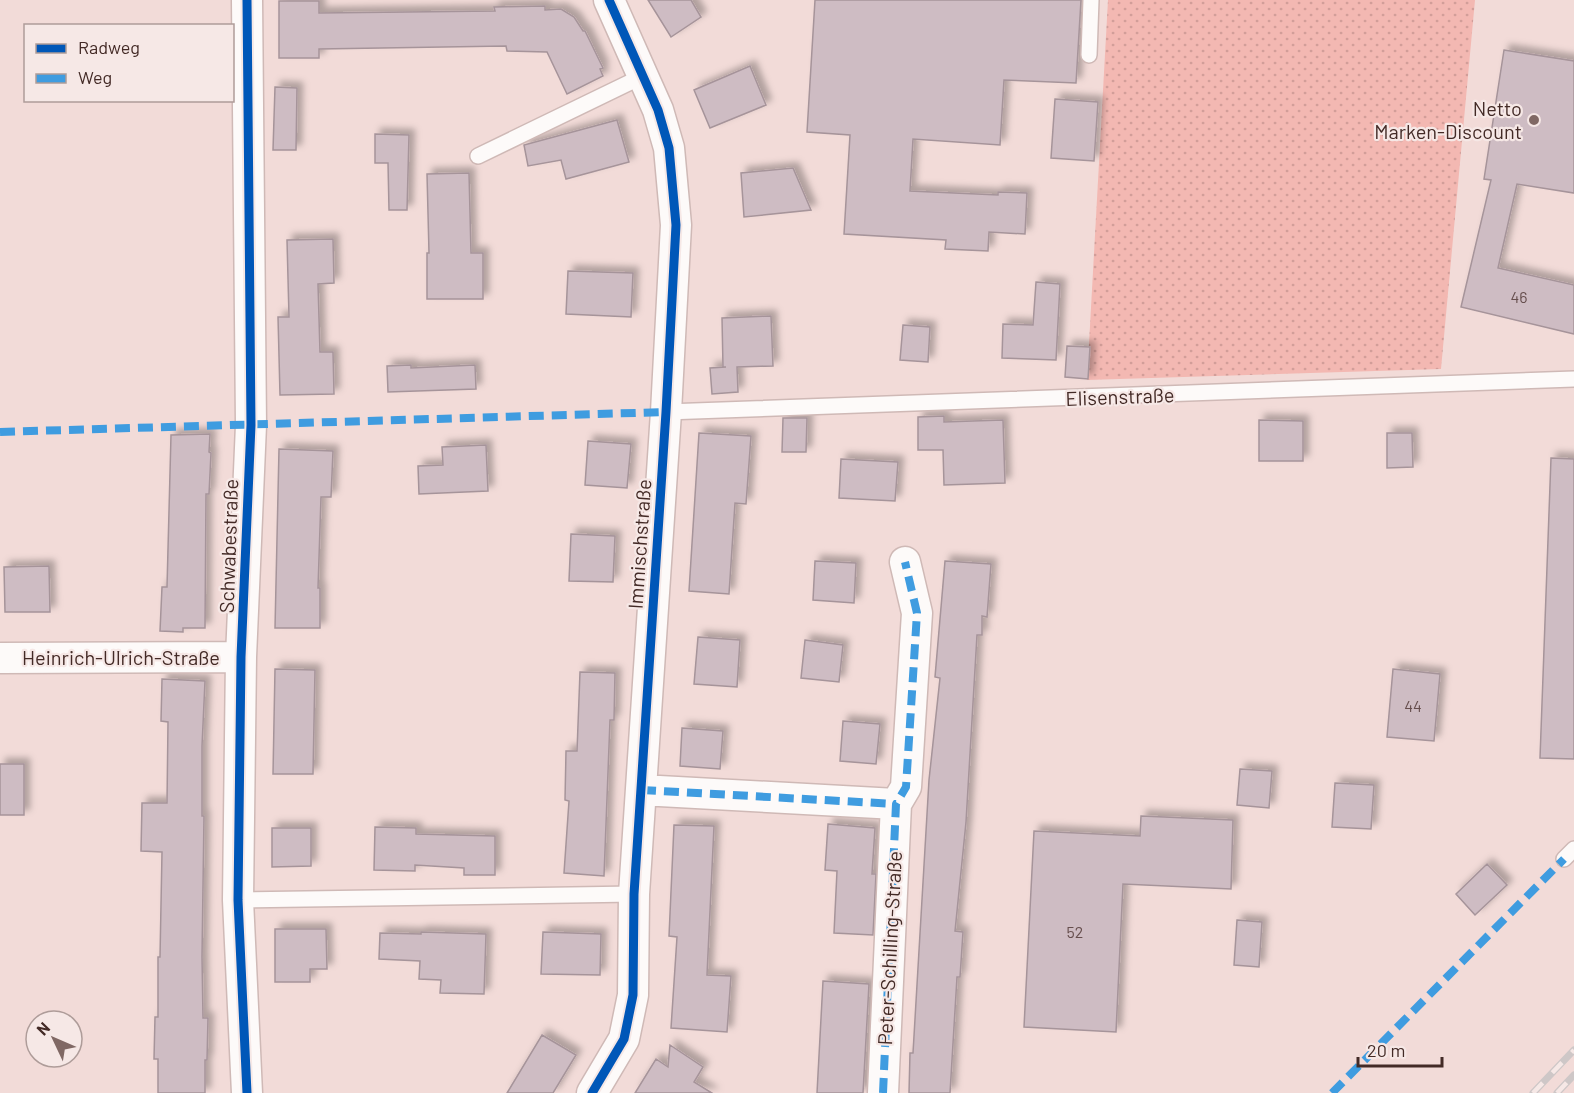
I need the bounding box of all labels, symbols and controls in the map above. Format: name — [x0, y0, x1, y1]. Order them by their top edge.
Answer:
legend — [24, 24, 234, 102]
text: Radweg — [78, 36, 140, 58]
text: Weg — [78, 66, 112, 88]
place label: Netto Marken-Discount — [1374, 96, 1522, 143]
marker: Netto Marken-Discount — [1527, 113, 1541, 127]
house number: 46 — [1510, 287, 1528, 306]
street label: Elisenstraße — [1065, 382, 1175, 410]
street label: Schwabestraße — [214, 478, 242, 614]
street label: Immischstraße — [622, 478, 656, 610]
street label: Heinrich-Ulrich-Straße — [22, 645, 220, 669]
house number: 44 — [1404, 696, 1422, 715]
street label: Peter-Schilling-Straße — [872, 850, 906, 1046]
house number: 52 — [1067, 922, 1083, 941]
north arrow — [24, 1009, 84, 1069]
text: N — [32, 1018, 53, 1039]
scale bar — [1358, 1030, 1442, 1068]
text: 20 m — [1367, 1039, 1405, 1061]

